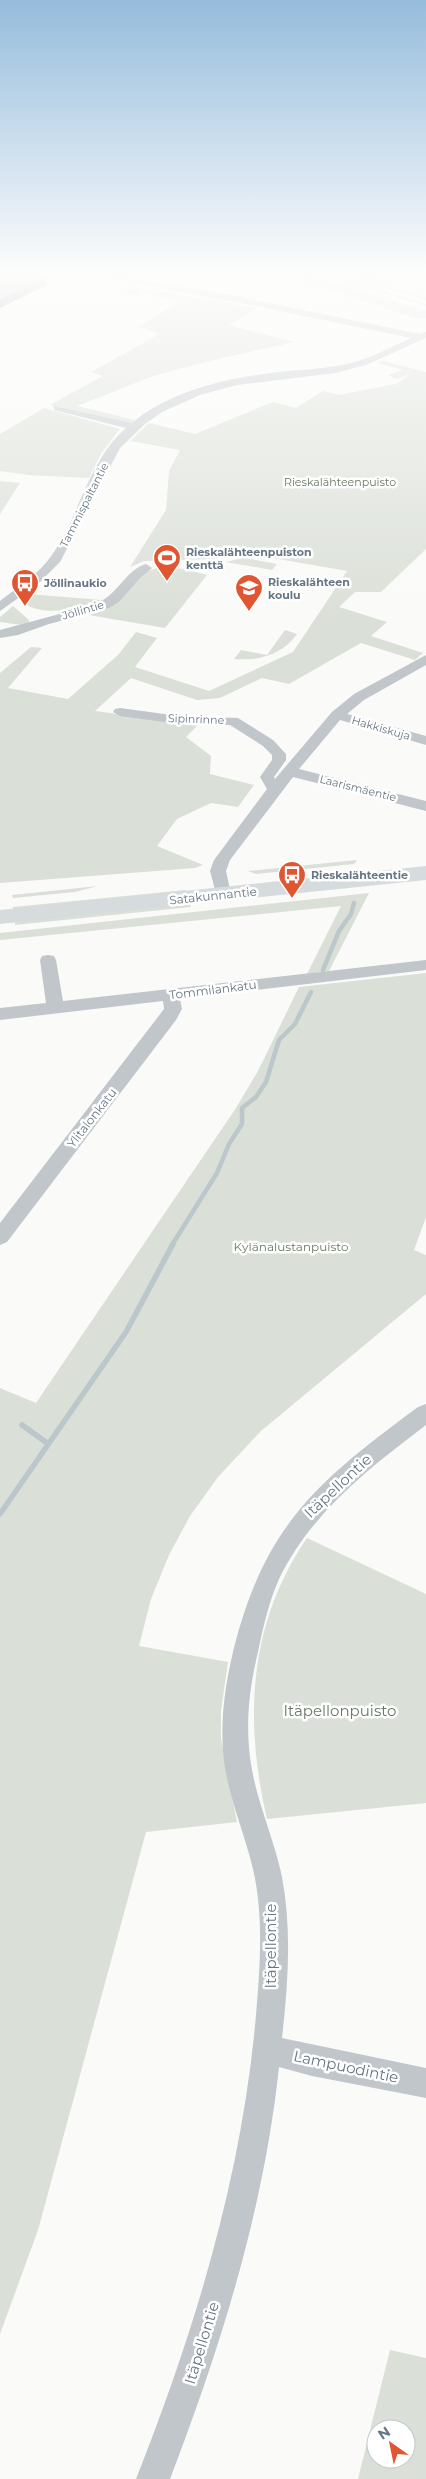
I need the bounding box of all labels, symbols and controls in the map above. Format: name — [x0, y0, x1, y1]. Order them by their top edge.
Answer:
street label: Tammispaltantie — [57, 460, 112, 550]
park label: Rieskalähteenpuisto — [284, 475, 396, 489]
sports icon: Rieskalähteenpuiston kenttä — [152, 543, 182, 582]
place label: Rieskalähteenpuiston kenttä — [186, 545, 312, 572]
bus stop icon: Jöllinaukio — [10, 568, 40, 607]
school or university icon: Rieskalähteen koulu — [234, 573, 264, 612]
place label: Rieskalähteen koulu — [268, 575, 350, 602]
place label: Jöllinaukio — [43, 576, 107, 590]
street label: Jöllintie — [60, 597, 106, 623]
street label: Sipinrinne — [168, 711, 225, 727]
street label: Hakkiskuja — [350, 713, 412, 743]
street label: Laarismäentie — [318, 772, 398, 804]
bus stop icon: Rieskalähteentie — [277, 860, 307, 899]
place label: Rieskalähteentie — [311, 868, 408, 882]
street label: Satakunnantie — [168, 883, 258, 908]
street label: Tommilankatu — [168, 977, 257, 1002]
street label: Ylitalonkatu — [64, 1085, 120, 1150]
park label: Kylänalustanpuisto — [234, 1239, 348, 1254]
street label: Itäpellontie — [300, 1450, 375, 1522]
park label: Itäpellonpuisto — [284, 1701, 396, 1720]
street label: Itäpellontie — [261, 1903, 280, 1989]
street label: Lampuodintie — [292, 2046, 400, 2087]
street label: Itäpellontie — [180, 2299, 223, 2386]
north arrow — [366, 2419, 416, 2469]
text: N — [374, 2422, 394, 2444]

